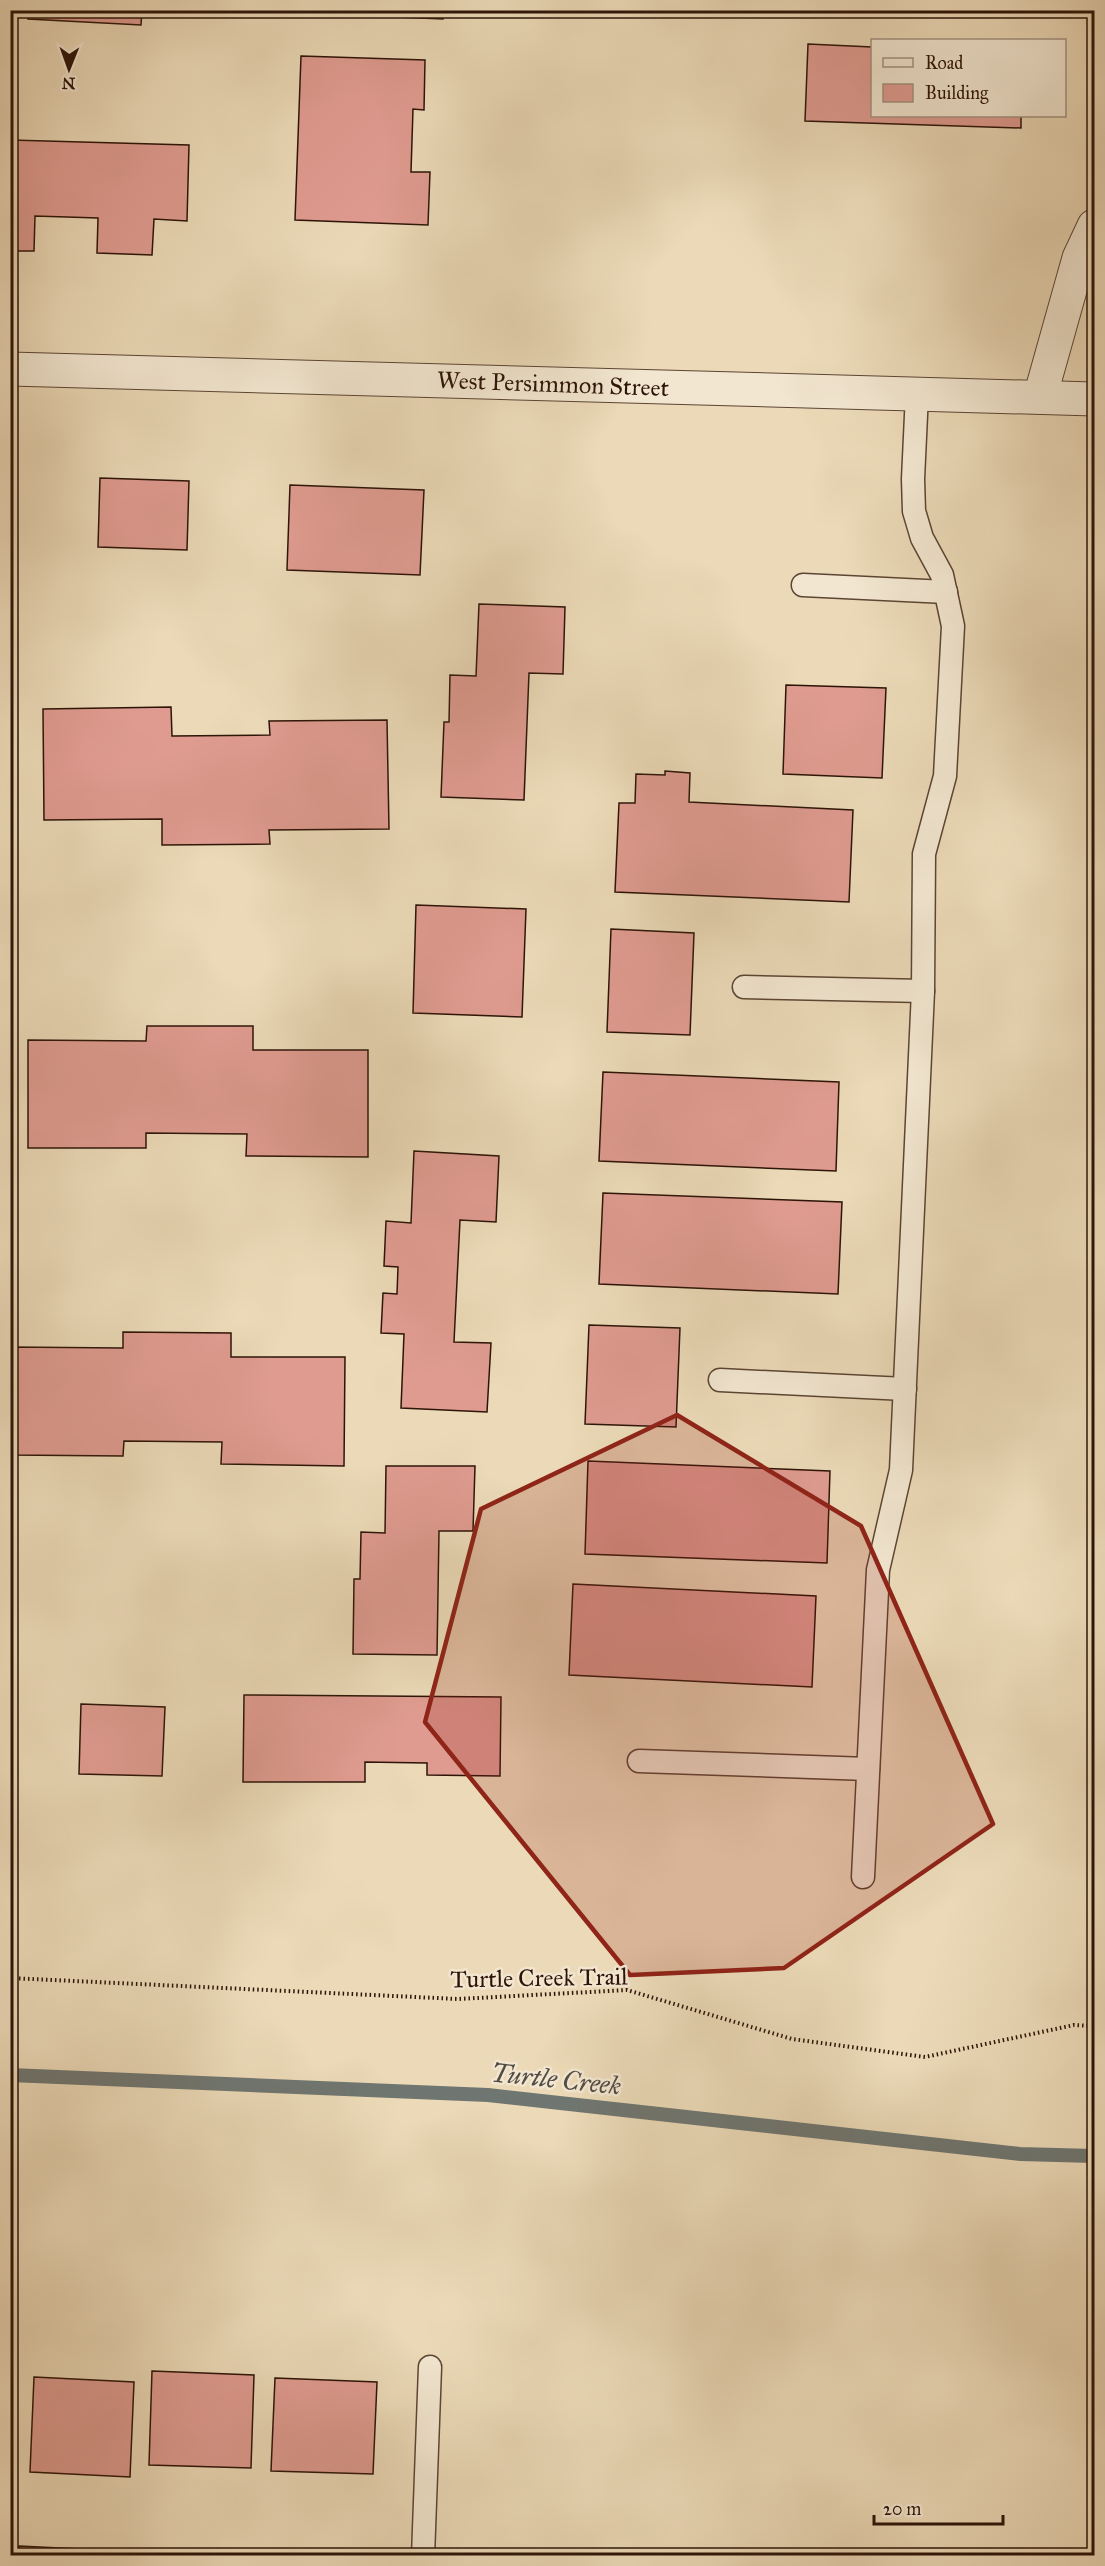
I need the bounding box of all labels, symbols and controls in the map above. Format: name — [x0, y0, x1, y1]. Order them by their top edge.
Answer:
north arrow — [39, 39, 99, 99]
legend — [871, 39, 1066, 117]
text: Road — [925, 52, 963, 74]
text: N — [61, 74, 76, 93]
text: Building — [925, 82, 989, 105]
street label: West Persimmon Street — [437, 365, 670, 403]
street label: Turtle Creek Trail — [450, 1961, 628, 1995]
water label: Turtle Creek — [489, 2056, 623, 2102]
scale bar — [874, 2488, 1003, 2526]
text: 20 m — [883, 2498, 921, 2520]

